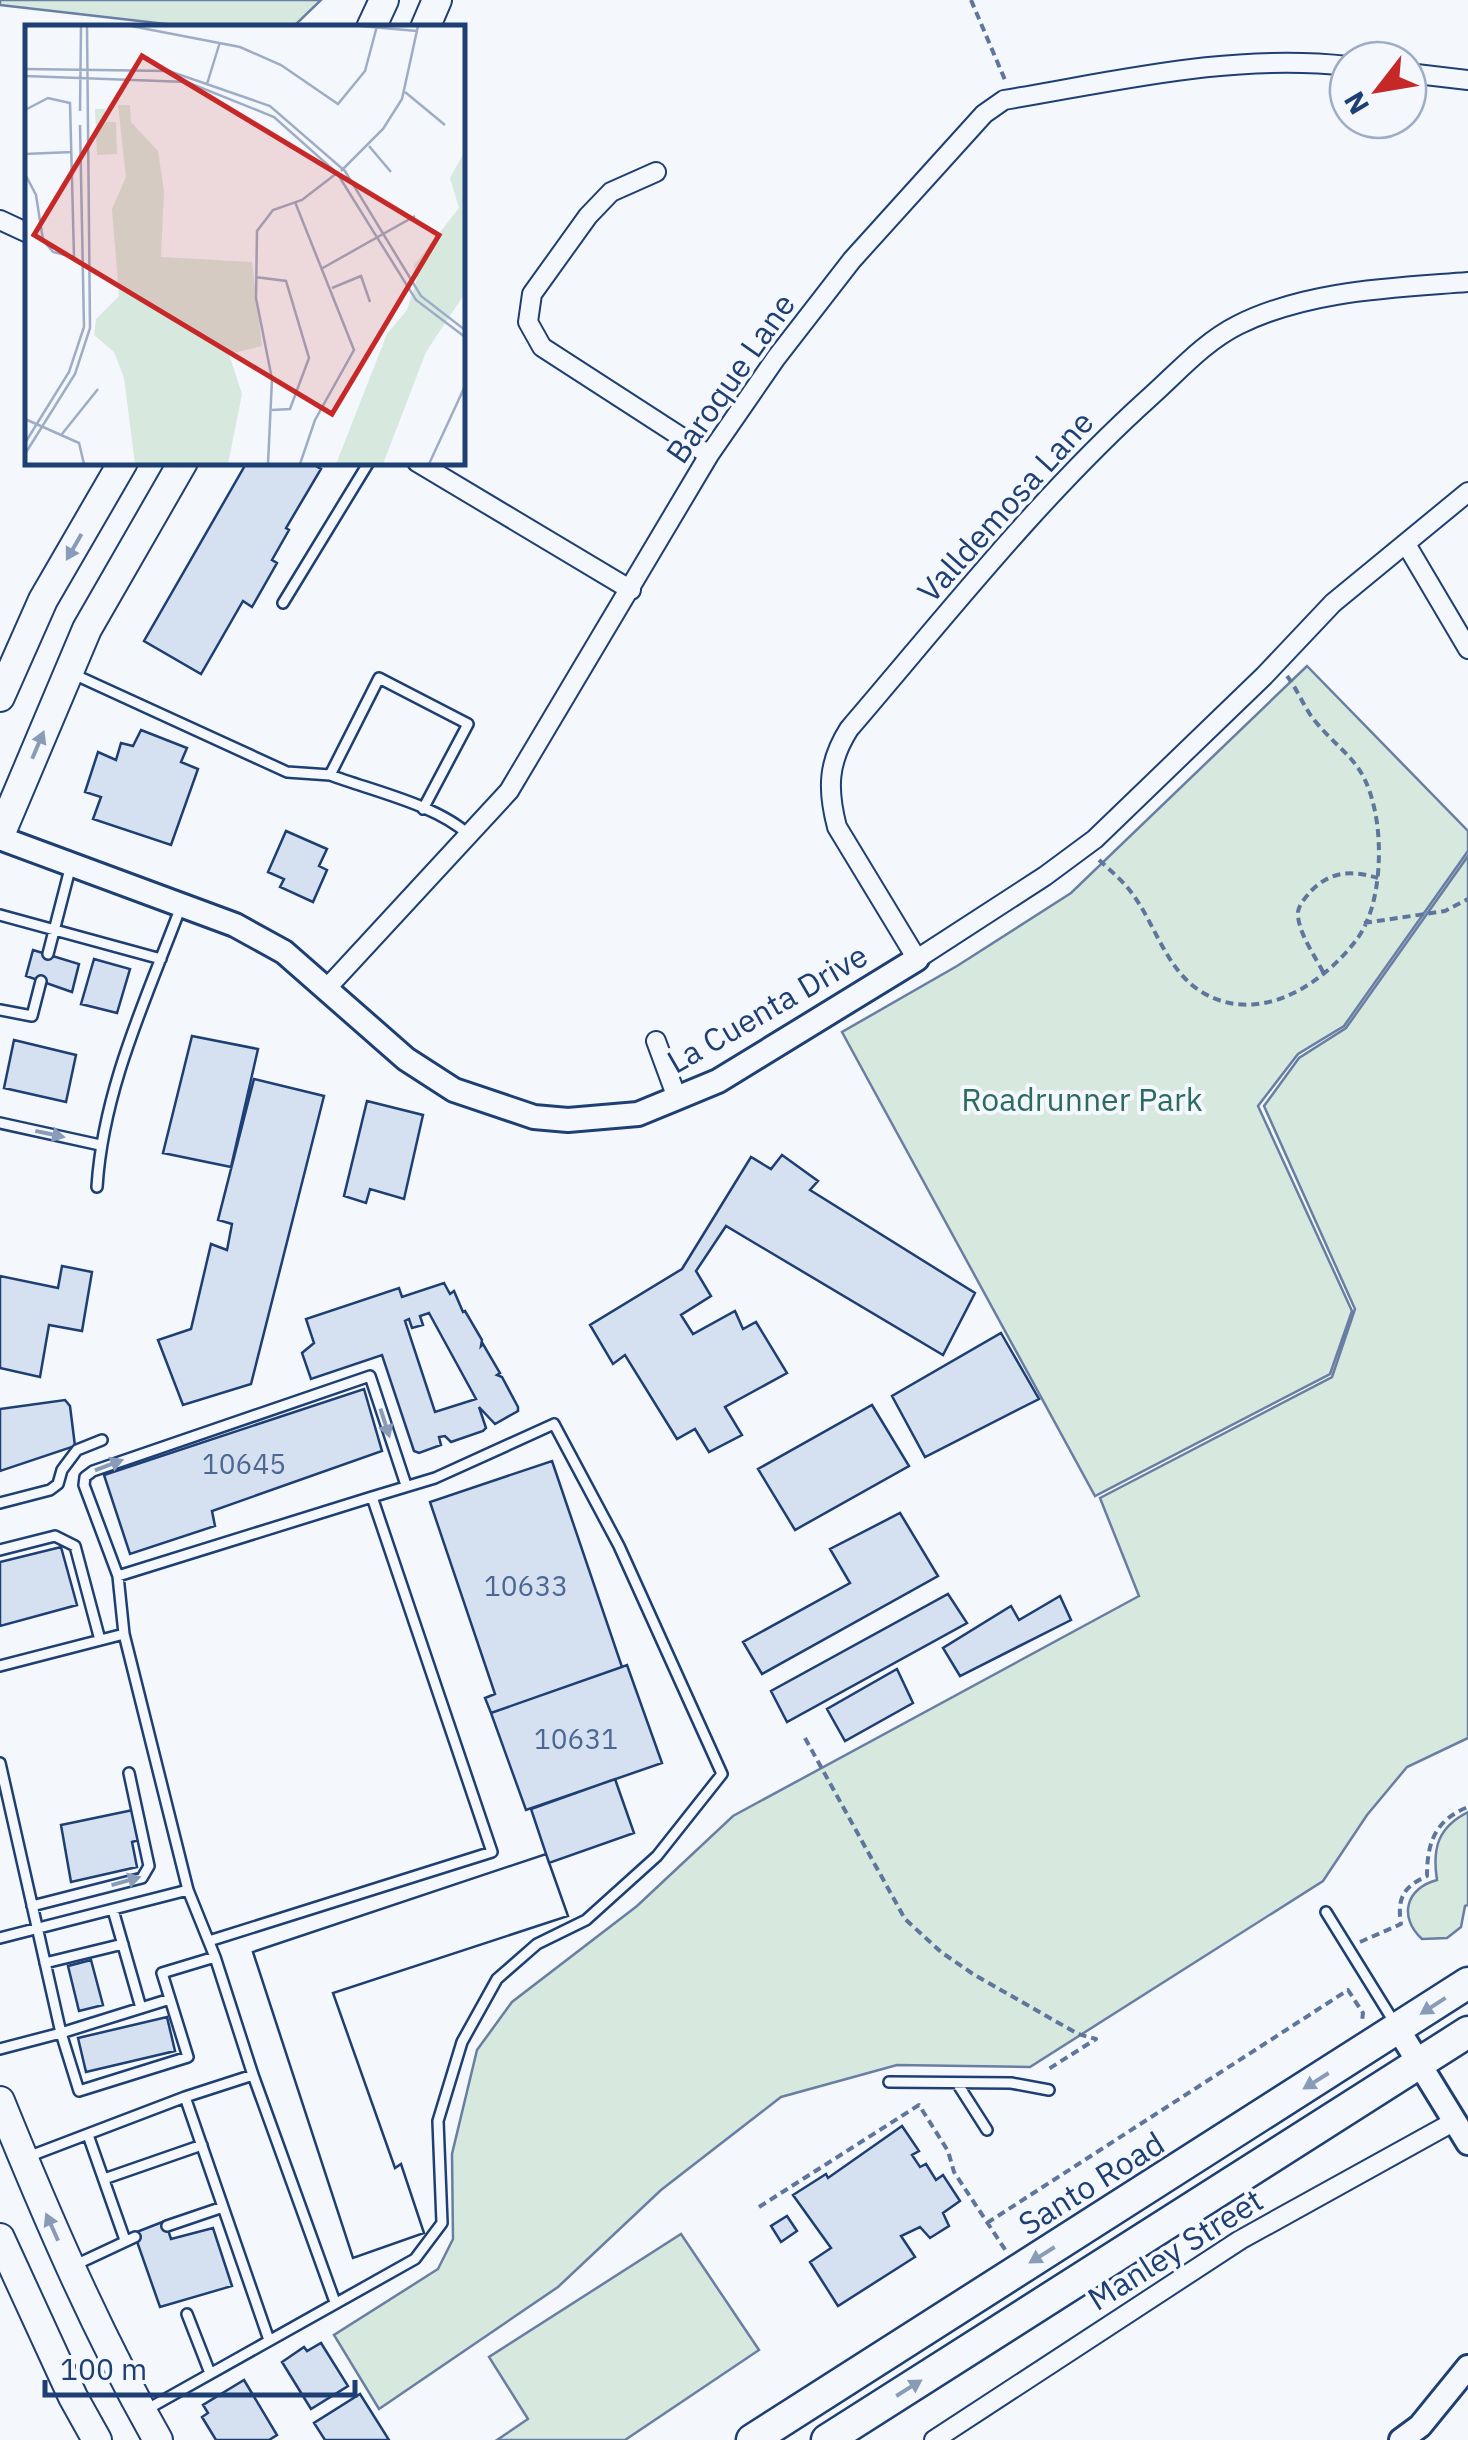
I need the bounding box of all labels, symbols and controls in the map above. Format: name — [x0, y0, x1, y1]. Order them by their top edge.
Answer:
inset map — [25, 25, 465, 465]
north arrow — [1328, 40, 1428, 140]
text: N — [1335, 85, 1377, 121]
street label: Baroque Lane — [656, 285, 804, 471]
street label: Valldemosa Lane — [908, 401, 1102, 611]
one-way arrow — [66, 533, 83, 561]
one-way arrow — [30, 730, 46, 760]
street label: La Cuenta Drive — [659, 934, 875, 1082]
park label: Roadrunner Park — [961, 1078, 1203, 1120]
one-way arrow — [35, 1127, 66, 1142]
one-way arrow — [379, 1408, 394, 1438]
house number: 10645 — [202, 1445, 286, 1482]
one-way arrow — [95, 1457, 125, 1472]
house number: 10633 — [484, 1567, 568, 1604]
house number: 10631 — [534, 1720, 618, 1757]
one-way arrow — [111, 1873, 142, 1889]
one-way arrow — [1419, 1996, 1447, 2014]
one-way arrow — [1302, 2072, 1330, 2089]
street label: Santo Road — [1010, 2122, 1172, 2244]
street label: Manley Street — [1080, 2179, 1270, 2319]
one-way arrow — [44, 2212, 61, 2241]
one-way arrow — [1028, 2246, 1056, 2264]
scale bar — [45, 2335, 355, 2397]
text: 100 m — [60, 2349, 147, 2388]
one-way arrow — [895, 2379, 923, 2397]

